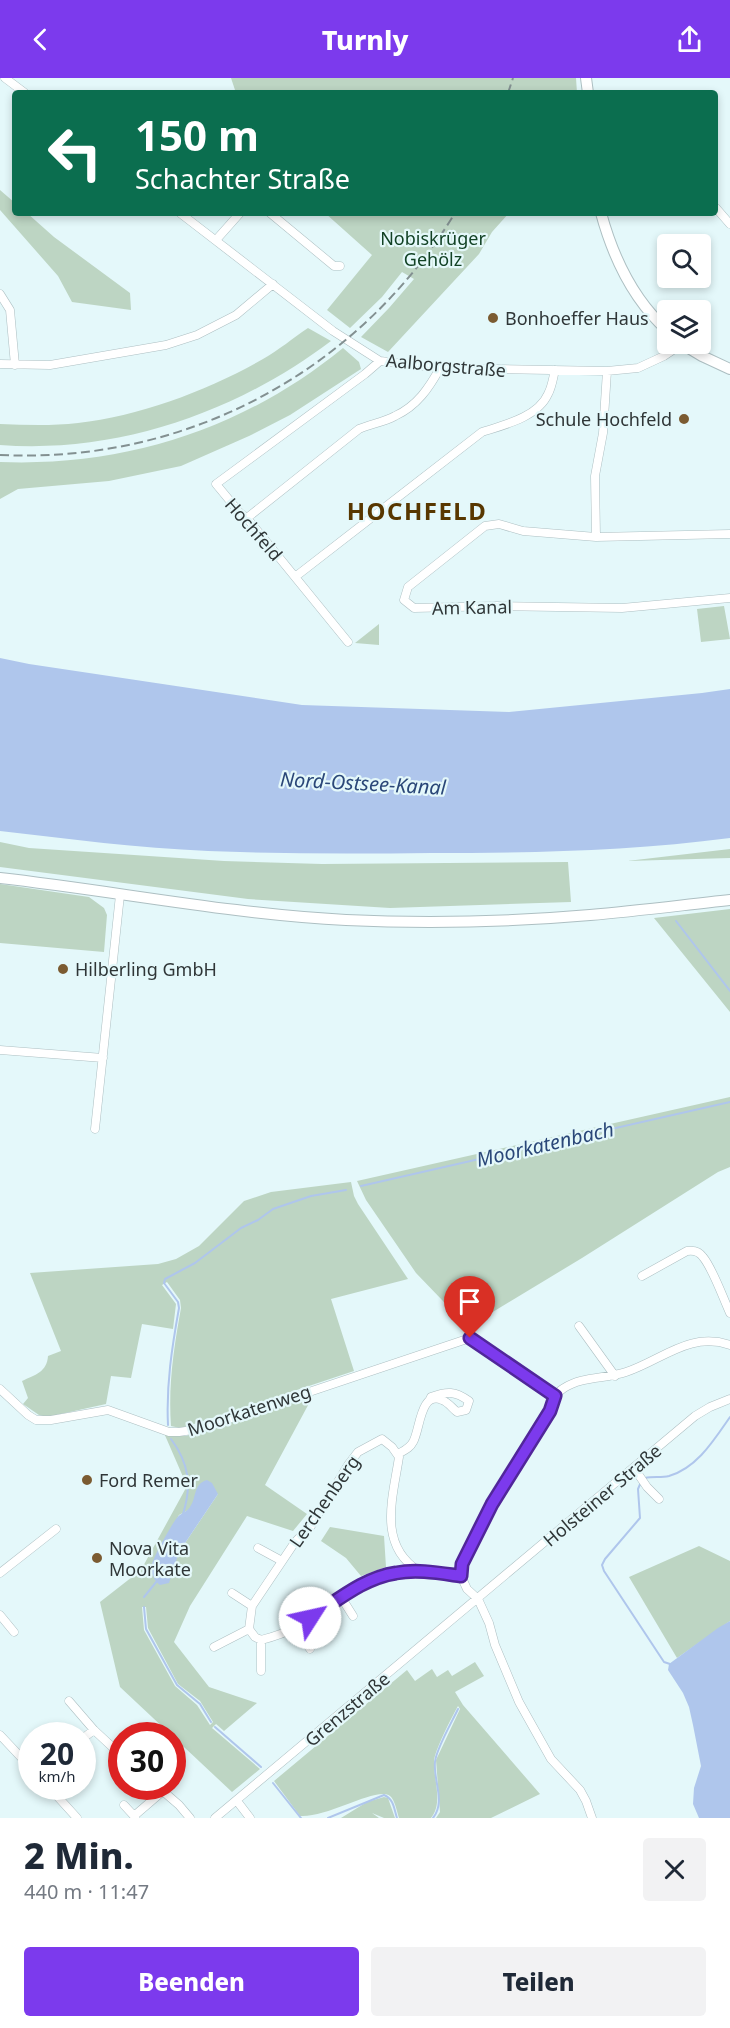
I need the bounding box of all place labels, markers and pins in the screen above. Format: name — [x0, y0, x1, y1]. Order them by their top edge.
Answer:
place label: Bonhoeffer Haus — [505, 306, 649, 330]
marker: Bonhoeffer Haus — [486, 311, 500, 325]
place label: Schule Hochfeld — [536, 407, 672, 431]
marker: Schule Hochfeld — [677, 412, 691, 426]
place label: Hilberling GmbH — [75, 957, 217, 981]
marker: Hilberling GmbH — [56, 962, 70, 976]
pin — [444, 1276, 495, 1338]
place label: Ford Remer — [99, 1468, 198, 1492]
marker: Ford Remer — [80, 1473, 94, 1487]
place label: Nova Vita Moorkate — [109, 1536, 191, 1581]
marker: Nova Vita Moorkate — [90, 1551, 104, 1565]

